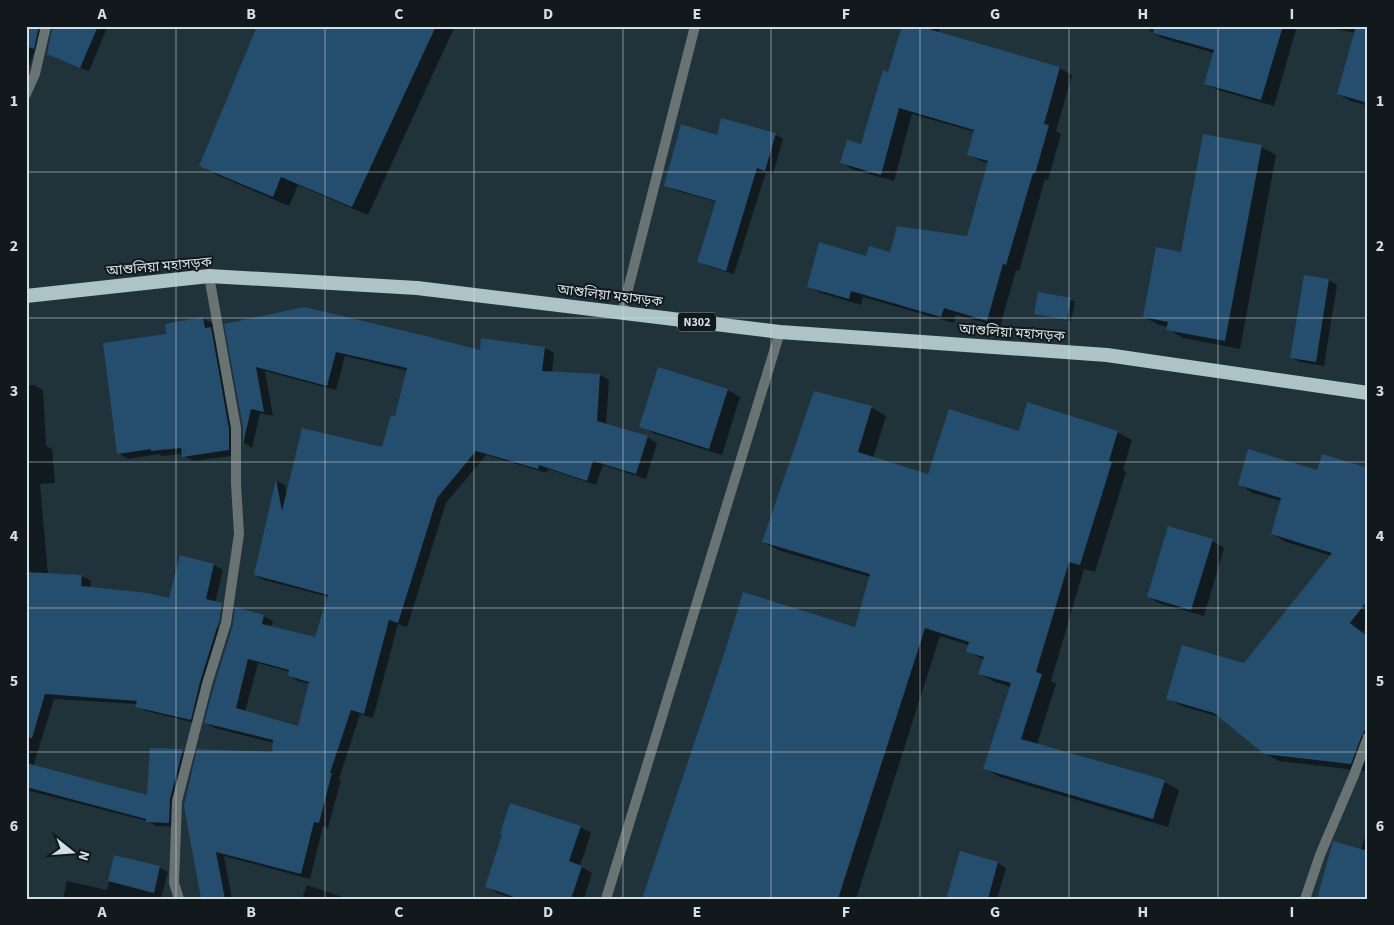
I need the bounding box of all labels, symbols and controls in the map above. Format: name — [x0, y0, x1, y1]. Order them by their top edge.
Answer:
text: A — [96, 3, 107, 25]
text: B — [246, 3, 256, 25]
text: C — [394, 3, 404, 25]
text: D — [543, 3, 553, 25]
text: E — [693, 3, 701, 25]
text: F — [842, 3, 850, 25]
text: G — [990, 3, 1000, 25]
text: H — [1138, 3, 1148, 25]
text: I — [1290, 3, 1294, 25]
text: 1 — [10, 90, 18, 112]
text: 1 — [1376, 90, 1384, 112]
text: 2 — [10, 235, 18, 257]
text: 2 — [1376, 235, 1384, 257]
street label: আশুলিয়া মহাসড়ক — [104, 252, 213, 282]
street label: আশুলিয়া মহাসড়ক — [555, 279, 664, 312]
road number: N302 — [678, 313, 716, 332]
street label: আশুলিয়া মহাসড়ক — [957, 319, 1066, 347]
text: 3 — [10, 380, 18, 402]
text: 3 — [1376, 380, 1384, 402]
text: 4 — [10, 525, 19, 547]
text: 4 — [1376, 525, 1385, 547]
text: 5 — [10, 670, 18, 692]
text: 5 — [1376, 670, 1384, 692]
text: 6 — [10, 815, 18, 837]
text: 6 — [1376, 815, 1384, 837]
north arrow — [48, 828, 98, 878]
text: N — [73, 848, 94, 863]
text: A — [96, 901, 107, 923]
text: B — [246, 901, 256, 923]
text: C — [394, 901, 404, 923]
text: D — [543, 901, 553, 923]
text: E — [693, 901, 701, 923]
text: F — [842, 901, 850, 923]
text: G — [990, 901, 1000, 923]
text: H — [1138, 901, 1148, 923]
text: I — [1290, 901, 1294, 923]

